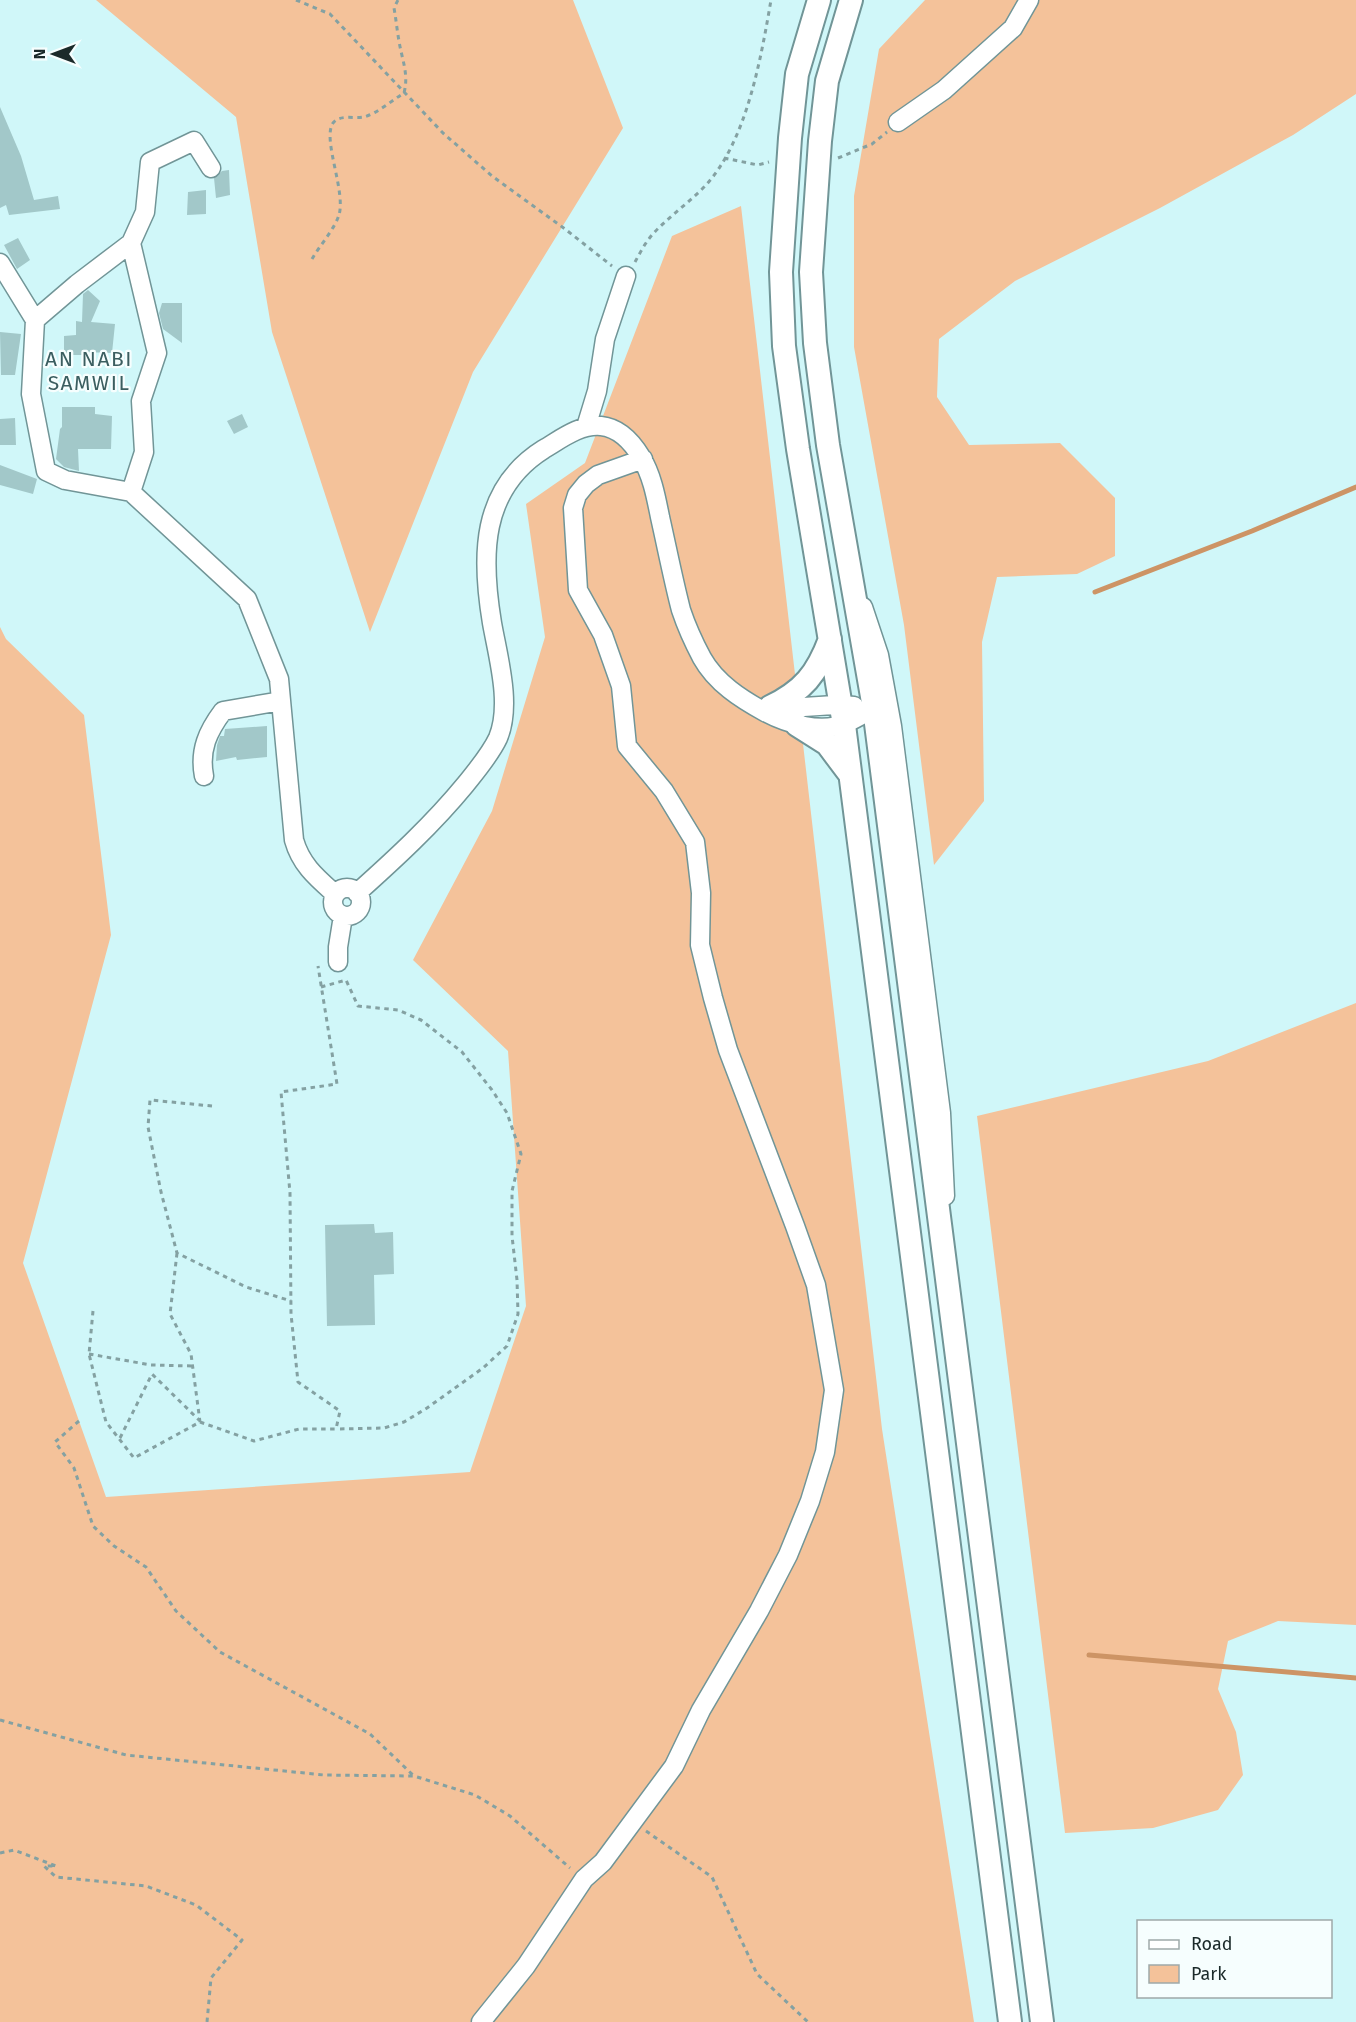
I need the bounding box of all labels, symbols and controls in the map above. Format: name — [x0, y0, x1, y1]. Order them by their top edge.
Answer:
north arrow — [24, 24, 84, 84]
text: N — [30, 49, 49, 59]
district label: AN NABI SAMWIL — [45, 346, 133, 396]
legend — [1137, 1920, 1332, 1998]
text: Road — [1191, 1933, 1233, 1955]
text: Park — [1191, 1963, 1227, 1985]

